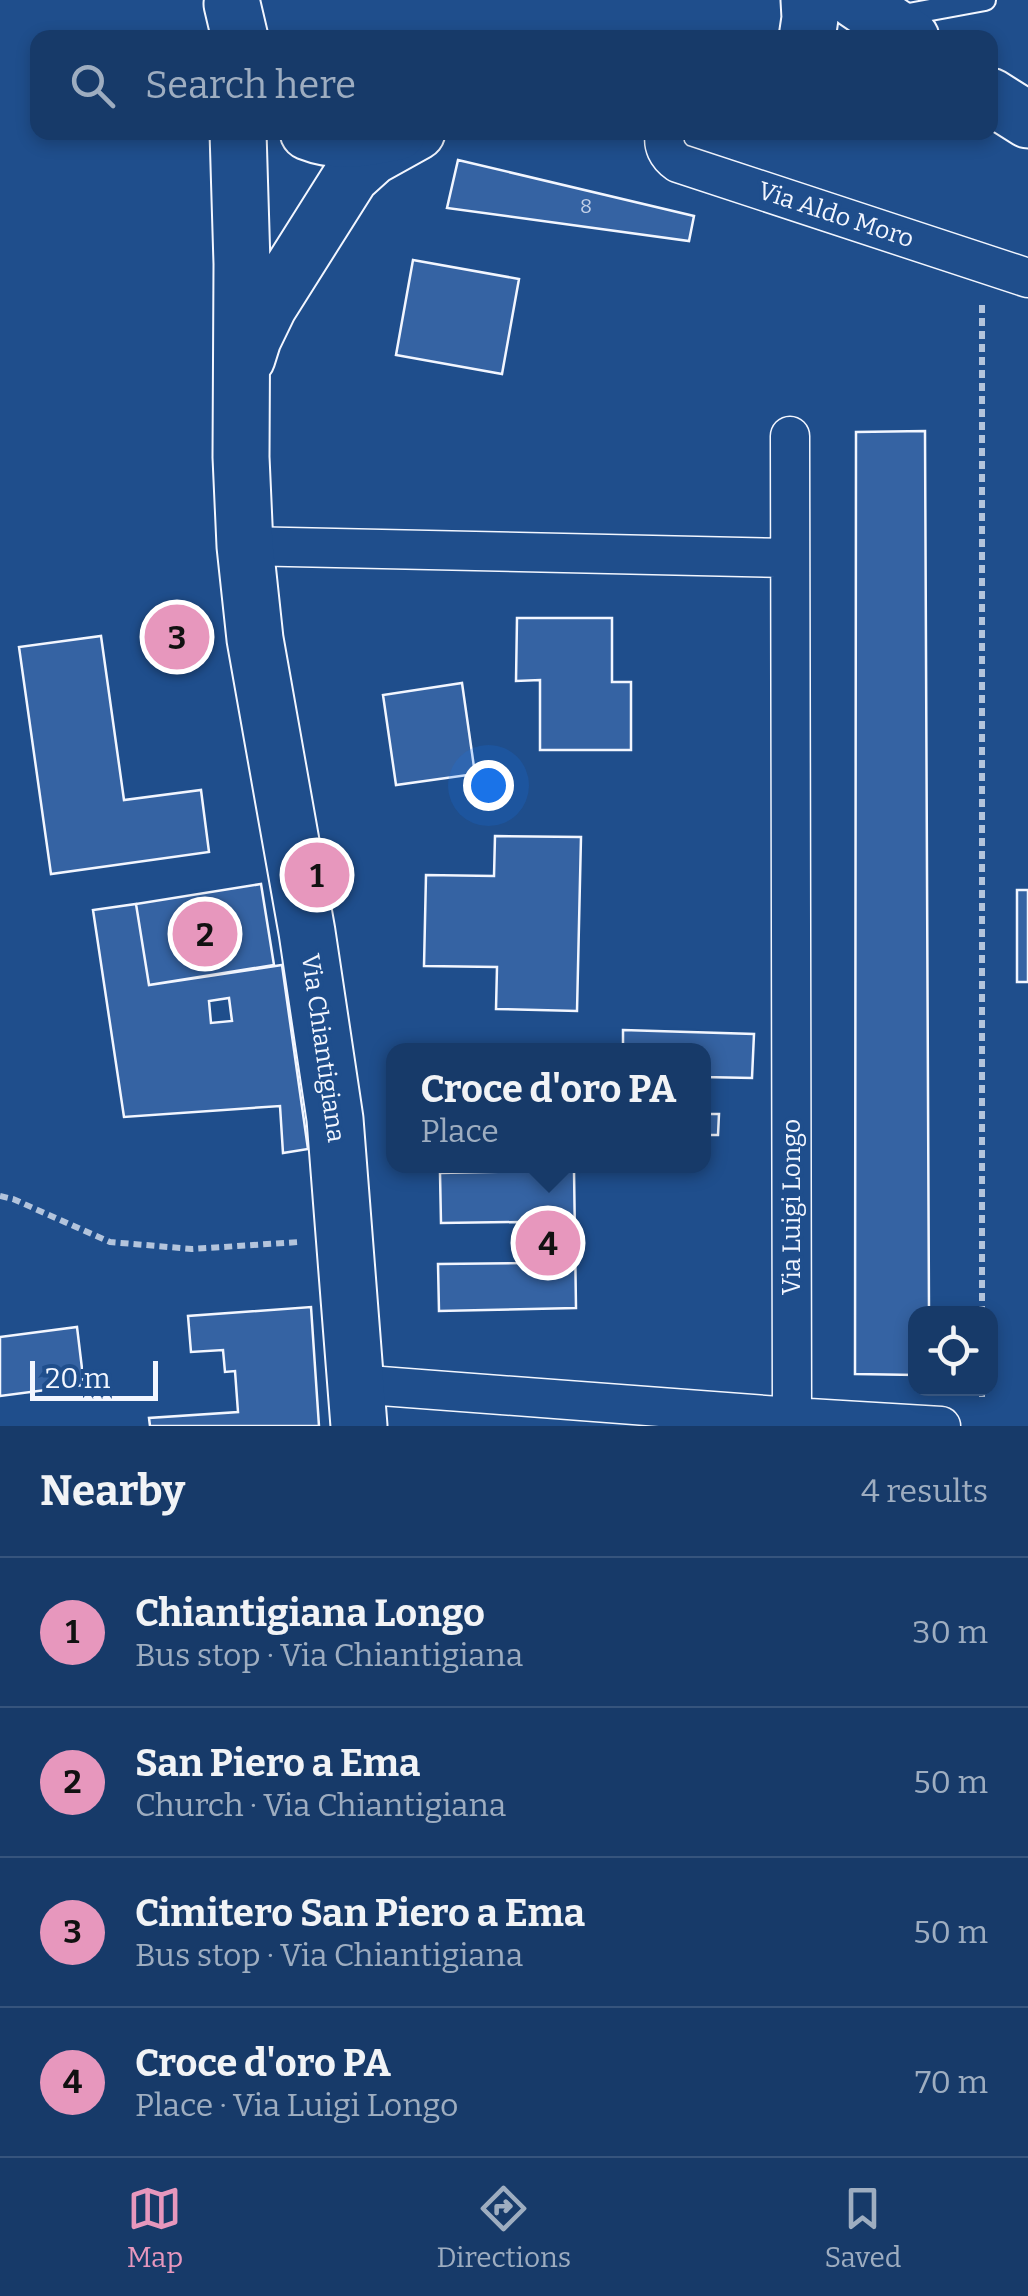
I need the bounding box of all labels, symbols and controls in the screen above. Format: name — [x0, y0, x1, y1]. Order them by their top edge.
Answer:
search box — [30, 30, 998, 140]
icon: search — [65, 58, 120, 113]
text: Search here — [145, 62, 356, 108]
street label: Via Aldo Moro — [754, 176, 918, 254]
house number: 8 — [580, 194, 592, 218]
pin: 3 — [144, 600, 210, 674]
your location — [463, 760, 514, 811]
pin: 1 — [284, 838, 350, 912]
pin: 2 — [172, 896, 238, 972]
street label: Via Chiantigiana — [295, 952, 351, 1144]
popup — [386, 1043, 711, 1173]
text: Croce d'oro PA — [421, 1066, 676, 1112]
text: Place — [421, 1112, 499, 1150]
street label: Via Luigi Longo — [777, 1119, 807, 1295]
pin: 4 — [516, 1206, 580, 1280]
map controls — [908, 1306, 998, 1396]
button: locate — [908, 1306, 998, 1396]
scale bar — [30, 1356, 158, 1400]
text: 20 m — [45, 1362, 111, 1395]
text: Nearby — [40, 1466, 185, 1516]
text: 4 results — [861, 1472, 988, 1510]
text: Chiantigiana Longo — [135, 1590, 485, 1636]
text: 1 — [66, 1613, 79, 1651]
text: 30 m — [912, 1613, 988, 1651]
text: Bus stop · Via Chiantigiana — [135, 1636, 523, 1674]
text: San Piero a Ema — [135, 1740, 420, 1786]
text: 2 — [63, 1763, 82, 1801]
text: 50 m — [913, 1763, 988, 1801]
text: Church · Via Chiantigiana — [135, 1786, 506, 1824]
text: Cimitero San Piero a Ema — [135, 1890, 585, 1936]
text: 3 — [63, 1913, 82, 1951]
text: 50 m — [913, 1913, 988, 1951]
text: Bus stop · Via Chiantigiana — [135, 1936, 523, 1974]
text: Croce d'oro PA — [135, 2040, 391, 2086]
text: 4 — [63, 2063, 82, 2101]
text: 70 m — [915, 2063, 988, 2101]
text: Place · Via Luigi Longo — [135, 2086, 458, 2124]
tab: Map — [127, 2181, 183, 2274]
tab: Directions — [436, 2181, 571, 2274]
tab: Saved — [824, 2181, 901, 2274]

